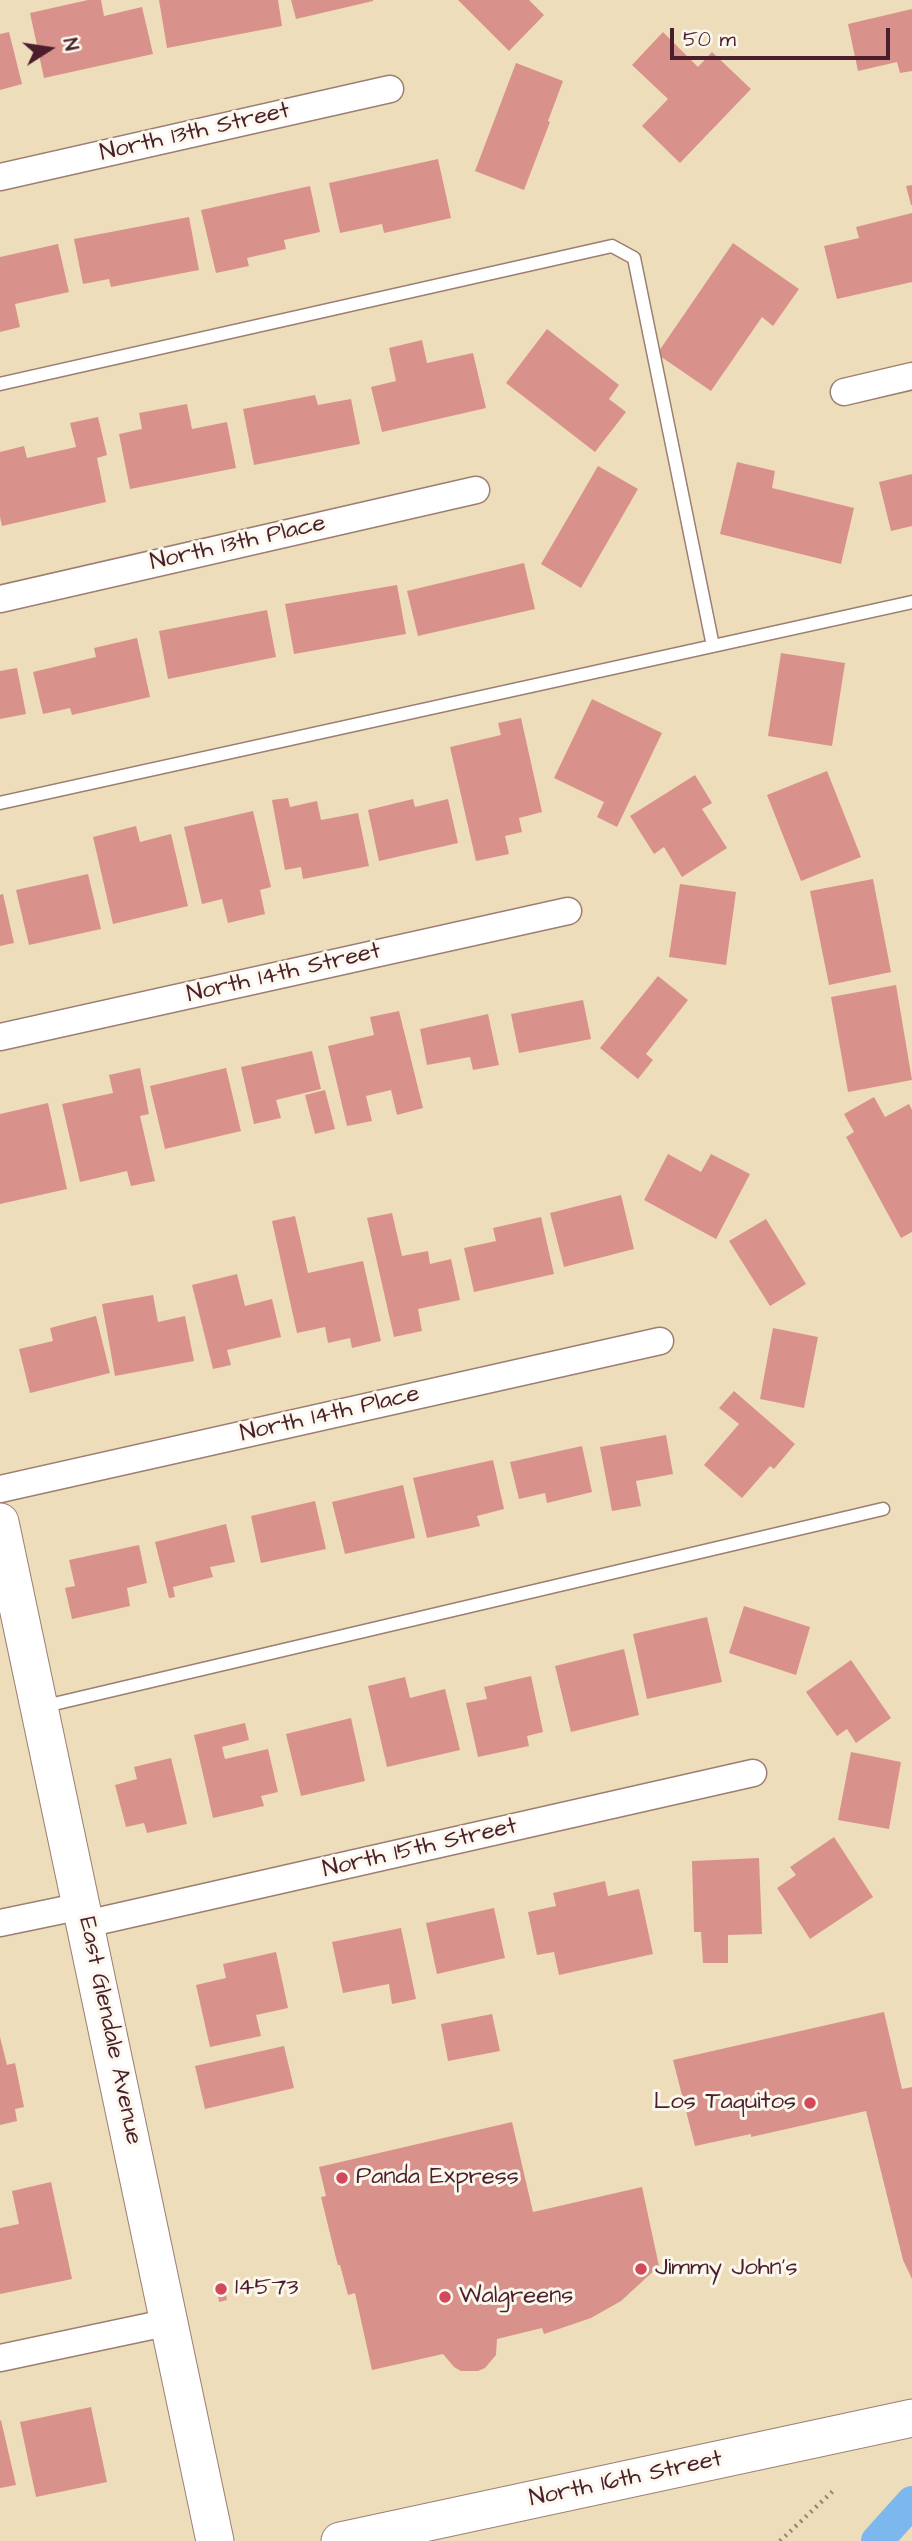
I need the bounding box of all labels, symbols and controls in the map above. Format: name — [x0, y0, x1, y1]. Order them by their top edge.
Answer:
north arrow — [14, 14, 84, 84]
scale bar — [674, 14, 894, 58]
text: 50 m — [683, 25, 736, 54]
text: N — [56, 36, 84, 53]
street label: North 13th Street — [97, 97, 293, 169]
street label: North 13th Place — [148, 510, 328, 578]
street label: North 14th Street — [184, 938, 384, 1010]
street label: North 14th Place — [238, 1380, 422, 1450]
street label: North 15th Street — [320, 1813, 520, 1885]
street label: East Glendale Avenue — [71, 1915, 147, 2147]
place label: Los Taquitos — [654, 2089, 796, 2117]
marker: Los Taquitos — [802, 2095, 818, 2111]
place label: Panda Express — [356, 2164, 519, 2192]
marker: Panda Express — [334, 2170, 350, 2186]
place label: Jimmy John's — [655, 2255, 798, 2283]
marker: Jimmy John's — [633, 2261, 649, 2277]
place label: 14573 — [235, 2275, 298, 2303]
marker: 14573 — [213, 2281, 229, 2297]
place label: Walgreens — [459, 2283, 573, 2311]
marker: Walgreens — [437, 2289, 453, 2305]
street label: North 16th Street — [527, 2446, 725, 2514]

